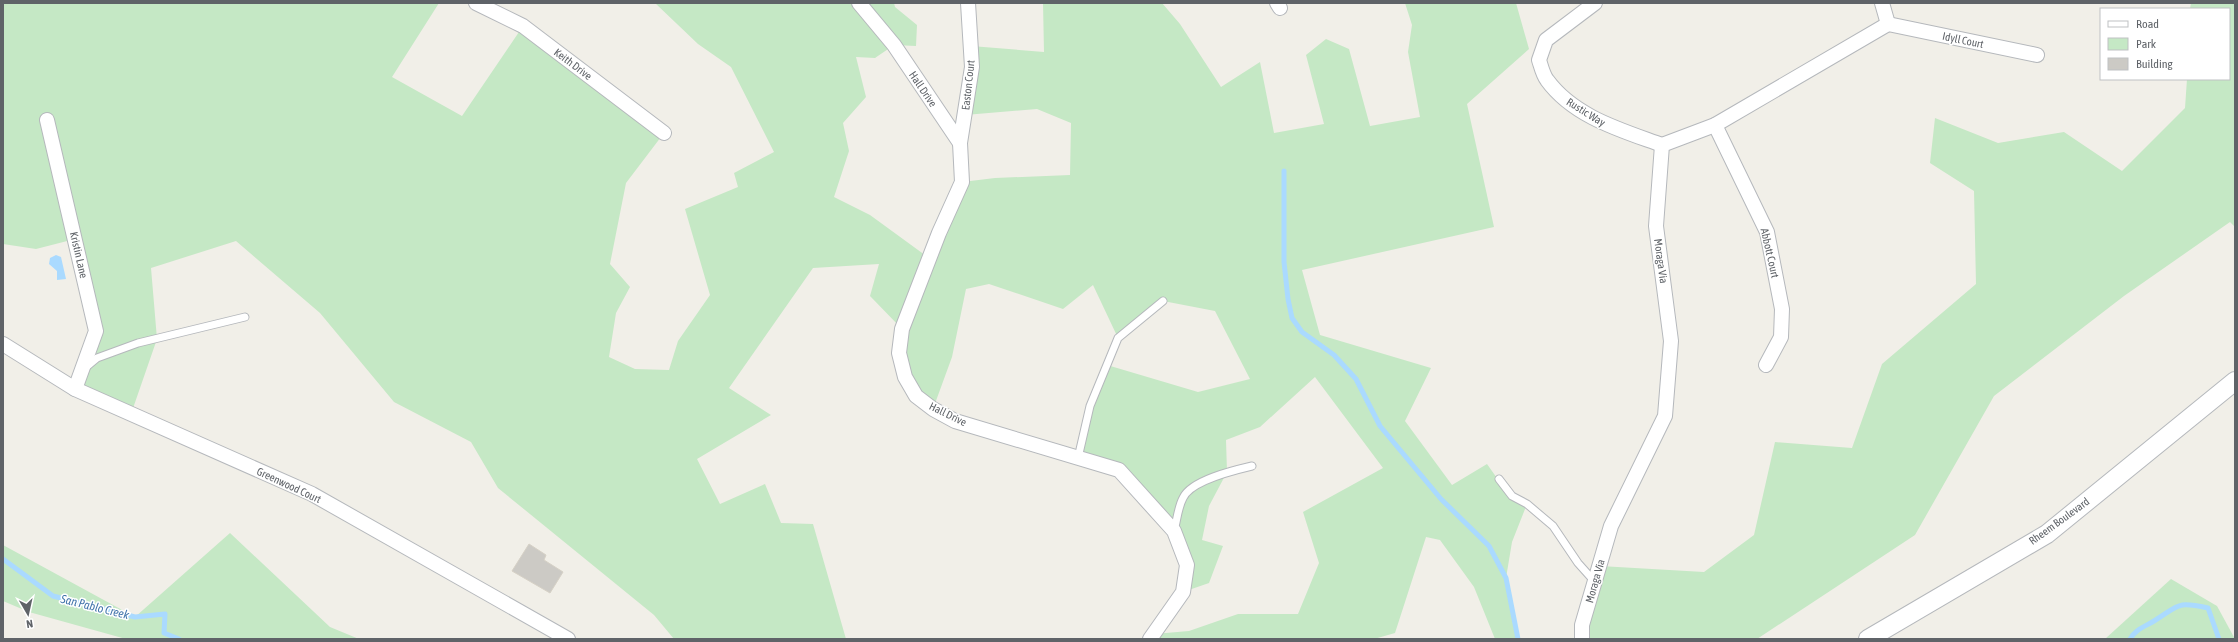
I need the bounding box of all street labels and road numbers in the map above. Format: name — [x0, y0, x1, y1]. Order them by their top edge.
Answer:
street label: Idyll Court — [1941, 30, 1985, 50]
street label: Keith Drive — [552, 46, 594, 82]
street label: Easton Court — [959, 59, 977, 111]
street label: Hall Drive — [907, 69, 939, 109]
street label: Rustic Way — [1564, 95, 1608, 129]
street label: Abbott Court — [1758, 227, 1782, 279]
street label: Kristin Lane — [68, 231, 90, 279]
street label: Moraga Via — [1652, 238, 1670, 284]
street label: Hall Drive — [927, 400, 969, 428]
street label: Greenwood Court — [255, 465, 323, 505]
street label: Rheem Boulevard — [2027, 495, 2091, 547]
street label: Moraga Via — [1583, 558, 1607, 604]

